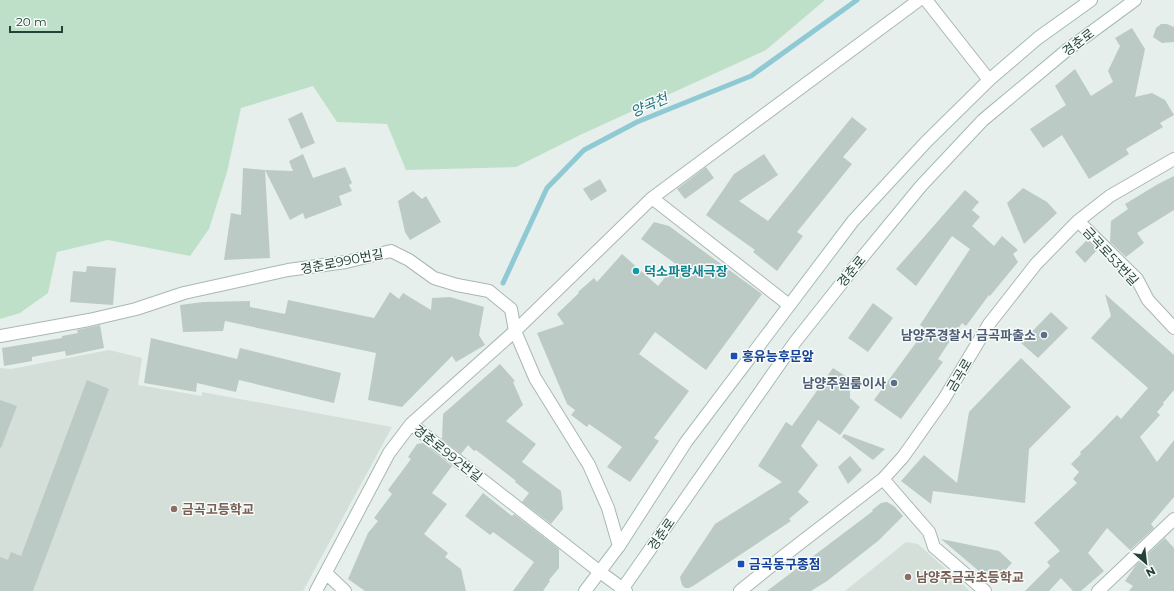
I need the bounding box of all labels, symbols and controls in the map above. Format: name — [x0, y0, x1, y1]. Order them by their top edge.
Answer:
scale bar — [10, 8, 62, 34]
text: 20 m — [16, 14, 47, 29]
street label: 경춘로 — [1059, 25, 1097, 59]
water label: 양곡천 — [628, 89, 671, 121]
street label: 금곡로53번길 — [1080, 223, 1142, 289]
street label: 경춘로990번길 — [299, 245, 385, 277]
street label: 경춘로 — [833, 252, 869, 290]
place label: 덕소파랑새극장 — [644, 263, 728, 279]
marker: 덕소파랑새극장 — [631, 266, 641, 276]
place label: 남양주경찰서 금곡파출소 — [901, 327, 1036, 343]
marker: 남양주경찰서 금곡파출소 — [1039, 330, 1049, 340]
place label: 홍유능후문앞 — [742, 348, 814, 364]
marker: 홍유능후문앞 — [729, 351, 739, 361]
street label: 금곡로 — [943, 355, 975, 395]
place label: 남양주원룸이사 — [802, 375, 886, 391]
marker: 남양주원룸이사 — [889, 378, 899, 388]
street label: 경춘로992번길 — [410, 421, 486, 485]
place label: 금곡고등학교 — [182, 501, 254, 517]
marker: 금곡고등학교 — [169, 504, 179, 514]
street label: 경춘로 — [644, 515, 678, 553]
north arrow — [1126, 543, 1166, 583]
place label: 금곡동구종점 — [749, 556, 821, 572]
marker: 금곡동구종점 — [736, 559, 746, 569]
text: N — [1143, 564, 1158, 580]
place label: 남양주금곡초등학교 — [916, 569, 1024, 585]
marker: 남양주금곡초등학교 — [903, 572, 913, 582]

